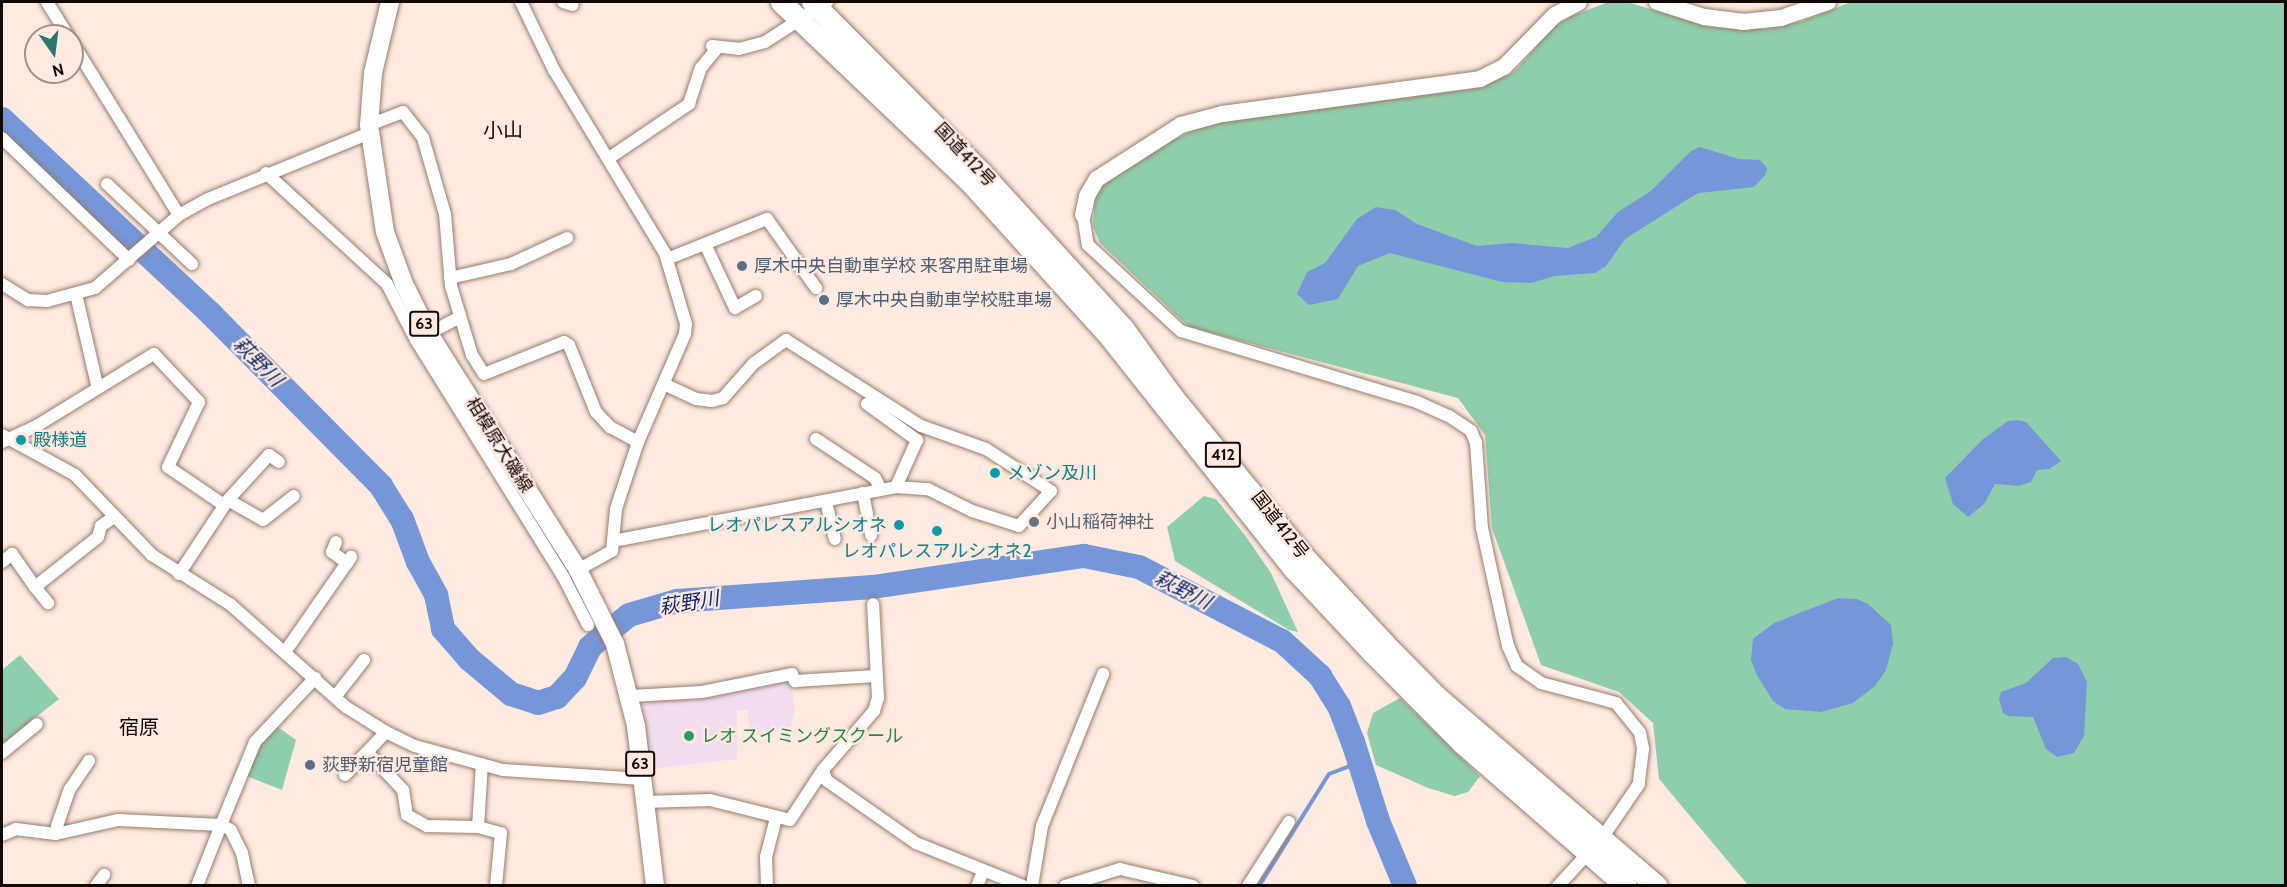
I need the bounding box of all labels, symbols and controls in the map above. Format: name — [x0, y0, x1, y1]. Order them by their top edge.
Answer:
north arrow — [24, 24, 84, 84]
text: N — [50, 59, 66, 81]
district label: 小山 — [483, 118, 523, 142]
street label: 国道412号 — [930, 118, 1000, 192]
place label: 厚木中央自動車学校 来客用駐車場 — [754, 255, 1028, 277]
marker: 厚木中央自動車学校 来客用駐車場 — [735, 259, 749, 273]
place label: 厚木中央自動車学校駐車場 — [836, 289, 1052, 311]
marker: 厚木中央自動車学校駐車場 — [817, 293, 831, 307]
road number: 63 — [409, 311, 439, 337]
water label: 萩野川 — [228, 332, 288, 392]
street label: 相模原大磯線 — [461, 393, 537, 497]
place label: 殿様道 — [33, 429, 87, 451]
marker: 殿様道 — [14, 433, 28, 447]
road number: 412 — [1204, 442, 1242, 468]
place label: メゾン及川 — [1007, 462, 1097, 484]
marker: メゾン及川 — [988, 466, 1002, 480]
street label: 国道412号 — [1247, 487, 1313, 563]
place label: 小山稲荷神社 — [1046, 511, 1154, 533]
place label: レオパレスアルシオネ — [707, 514, 887, 536]
marker: 小山稲荷神社 — [1027, 515, 1041, 529]
marker: レオパレスアルシオネ — [892, 518, 906, 532]
marker: レオパレスアルシオネ2 — [930, 524, 944, 538]
place label: レオパレスアルシオネ2 — [842, 540, 1032, 562]
water label: 萩野川 — [1151, 566, 1215, 614]
water label: 萩野川 — [657, 586, 721, 620]
district label: 宿原 — [119, 715, 159, 739]
place label: レオ スイミングスクール — [701, 725, 903, 747]
marker: レオ スイミングスクール — [682, 729, 696, 743]
road number: 63 — [625, 751, 655, 777]
place label: 荻野新宿児童館 — [322, 754, 448, 776]
marker: 荻野新宿児童館 — [303, 758, 317, 772]

